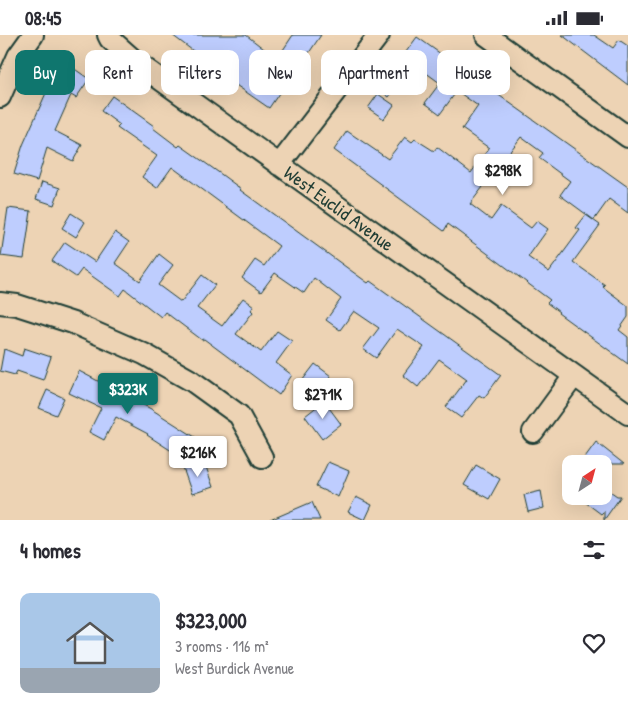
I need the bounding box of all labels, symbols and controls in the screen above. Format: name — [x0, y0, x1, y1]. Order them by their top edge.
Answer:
text: 08:45 — [25, 5, 61, 31]
chip: Buy — [15, 50, 75, 95]
chip: Rent — [85, 50, 151, 95]
chip: Filters — [161, 50, 239, 95]
chip: New — [249, 50, 311, 95]
chip: Apartment — [321, 50, 427, 95]
chip: House — [437, 50, 510, 95]
pin: $298K — [468, 154, 538, 196]
street label: West Euclid Avenue — [279, 159, 400, 257]
text: $298K — [485, 159, 521, 181]
pin: $323K — [93, 373, 163, 415]
pin: $271K — [288, 377, 358, 420]
text: $323K — [109, 378, 147, 400]
text: $271K — [304, 383, 342, 405]
pin: $216K — [163, 435, 233, 478]
text: $216K — [180, 441, 216, 463]
north arrow — [562, 455, 612, 505]
map controls — [562, 455, 612, 505]
text: 4 homes — [20, 536, 81, 565]
icon: filters — [580, 536, 608, 564]
text: $323,000 — [175, 606, 247, 635]
icon: home — [60, 613, 120, 673]
icon: heart — [580, 629, 608, 657]
text: 3 rooms · 116 m² — [175, 635, 269, 657]
text: West Burdick Avenue — [175, 657, 294, 679]

